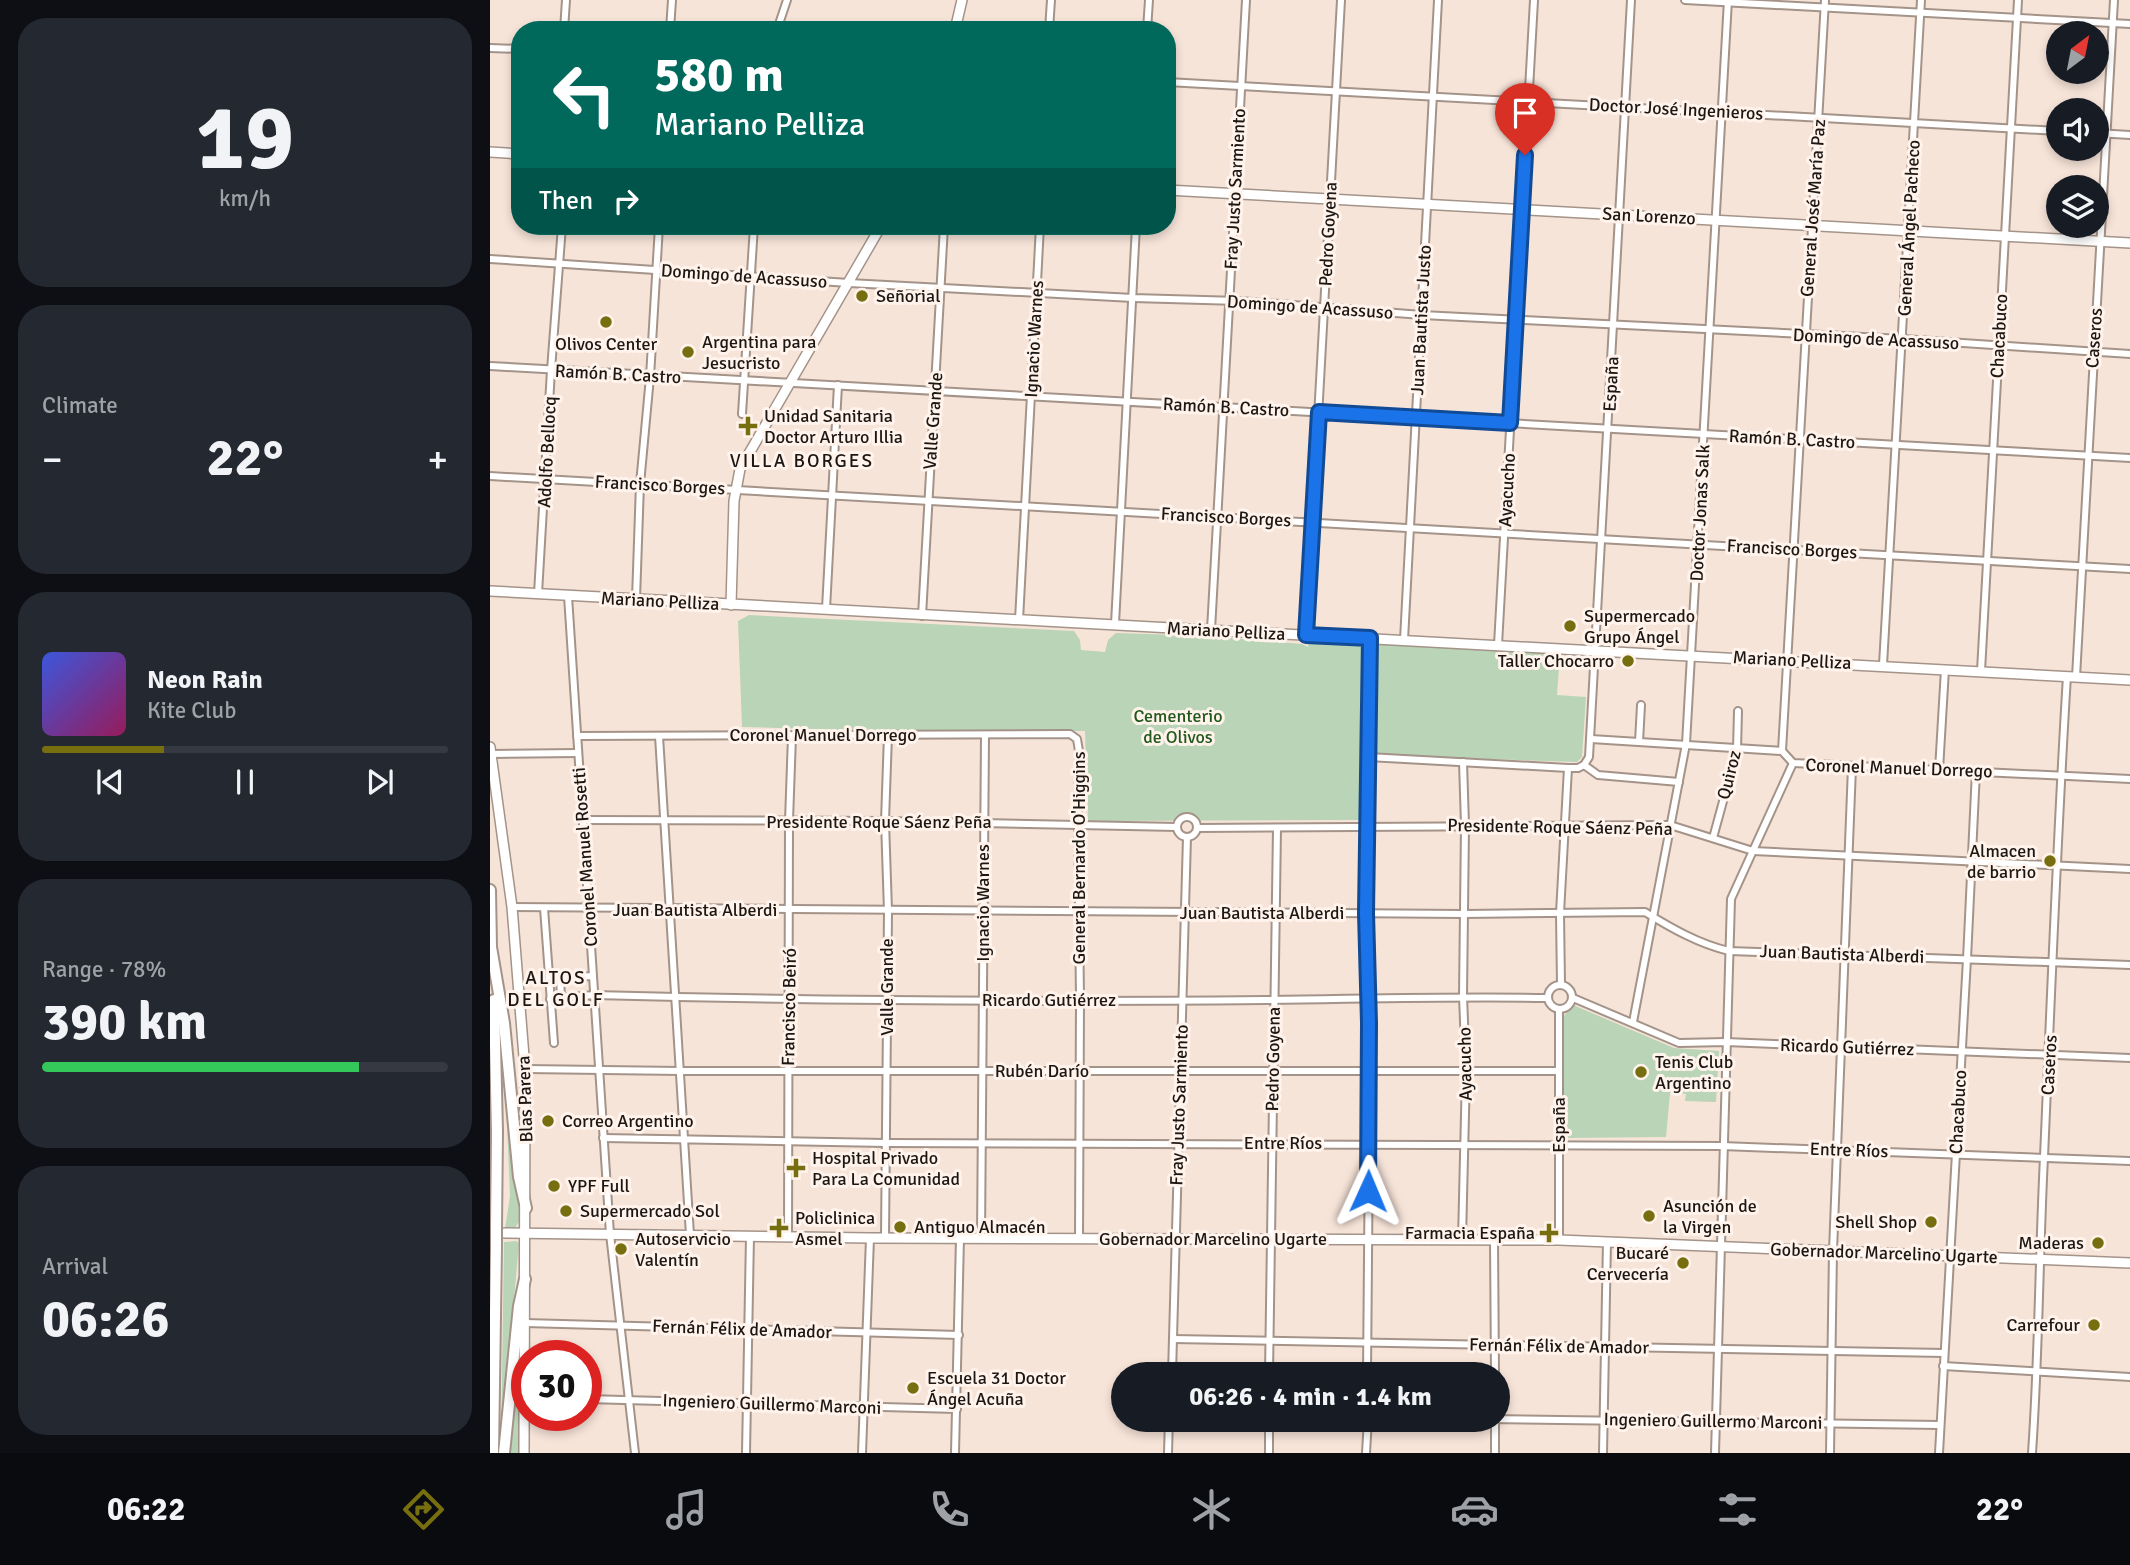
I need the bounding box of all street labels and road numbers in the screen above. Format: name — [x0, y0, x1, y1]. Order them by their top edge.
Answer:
street label: Doctor José Ingenieros — [1588, 93, 1764, 125]
street label: Fray Justo Sarmiento — [1220, 108, 1250, 270]
street label: General José María Paz — [1796, 118, 1830, 298]
street label: General Ángel Pacheco — [1893, 139, 1925, 317]
street label: Pedro Goyena — [1314, 181, 1342, 287]
street label: San Lorenzo — [1602, 203, 1696, 229]
street label: Juan Bautista Justo — [1406, 244, 1436, 396]
street label: Domingo de Acassuso — [660, 259, 828, 293]
street label: Ignacio Warnes — [1020, 280, 1048, 398]
street label: Domingo de Acassuso — [1226, 290, 1394, 324]
street label: Chacabuco — [1986, 293, 2012, 379]
street label: Caseros — [2081, 307, 2107, 369]
street label: Domingo de Acassuso — [1792, 324, 1960, 354]
street label: España — [1599, 356, 1623, 412]
street label: Ramón B. Castro — [554, 360, 682, 388]
street label: Valle Grande — [919, 372, 947, 470]
street label: Ramón B. Castro — [1162, 393, 1290, 421]
street label: Adolfo Bellocq — [533, 396, 561, 508]
street label: Ramón B. Castro — [1728, 425, 1856, 453]
street label: Doctor Jonas Salk — [1685, 444, 1715, 582]
street label: Ayacucho — [1494, 453, 1520, 527]
street label: Francisco Borges — [594, 471, 726, 499]
street label: Francisco Borges — [1160, 503, 1292, 531]
street label: Francisco Borges — [1726, 535, 1858, 563]
street label: Mariano Pelliza — [600, 587, 720, 615]
street label: Mariano Pelliza — [1166, 617, 1286, 645]
street label: Mariano Pelliza — [1732, 646, 1852, 674]
street label: Coronel Manuel Dorrego — [729, 724, 917, 746]
street label: Quiroz — [1712, 748, 1746, 802]
street label: General Bernardo O'Higgins — [1068, 751, 1090, 965]
street label: Coronel Manuel Dorrego — [1805, 754, 1993, 782]
street label: Coronel Manuel Rosetti — [568, 767, 602, 947]
street label: Presidente Roque Sáenz Peña — [766, 811, 992, 833]
street label: Presidente Roque Sáenz Peña — [1447, 814, 1673, 840]
street label: Ignacio Warnes — [972, 844, 994, 962]
street label: Juan Bautista Alberdi — [613, 899, 777, 921]
street label: Juan Bautista Alberdi — [1180, 902, 1344, 924]
street label: Valle Grande — [876, 938, 898, 1036]
street label: Juan Bautista Alberdi — [1759, 940, 1925, 968]
street label: Francisco Beiró — [777, 948, 801, 1066]
street label: Ricardo Gutiérrez — [982, 989, 1116, 1011]
street label: Pedro Goyena — [1261, 1006, 1285, 1112]
street label: Fray Justo Sarmiento — [1165, 1024, 1193, 1186]
street label: Ayacucho — [1453, 1027, 1477, 1101]
street label: Ricardo Gutiérrez — [1779, 1034, 1915, 1060]
street label: Caseros — [2036, 1034, 2062, 1096]
street label: Blas Parera — [512, 1055, 538, 1143]
street label: Rubén Darío — [995, 1060, 1089, 1082]
street label: Chacabuco — [1945, 1069, 1971, 1155]
street label: España — [1548, 1097, 1570, 1153]
street label: Entre Ríos — [1244, 1132, 1322, 1154]
street label: Entre Ríos — [1809, 1138, 1889, 1162]
street label: Gobernador Marcelino Ugarte — [1099, 1228, 1327, 1250]
street label: Gobernador Marcelino Ugarte — [1770, 1238, 1998, 1268]
street label: Fernán Félix de Amador — [652, 1315, 833, 1343]
street label: Fernán Félix de Amador — [1469, 1333, 1649, 1359]
street label: Ingeniero Guillermo Marconi — [662, 1389, 882, 1419]
street label: Ingeniero Guillermo Marconi — [1603, 1408, 1823, 1434]

